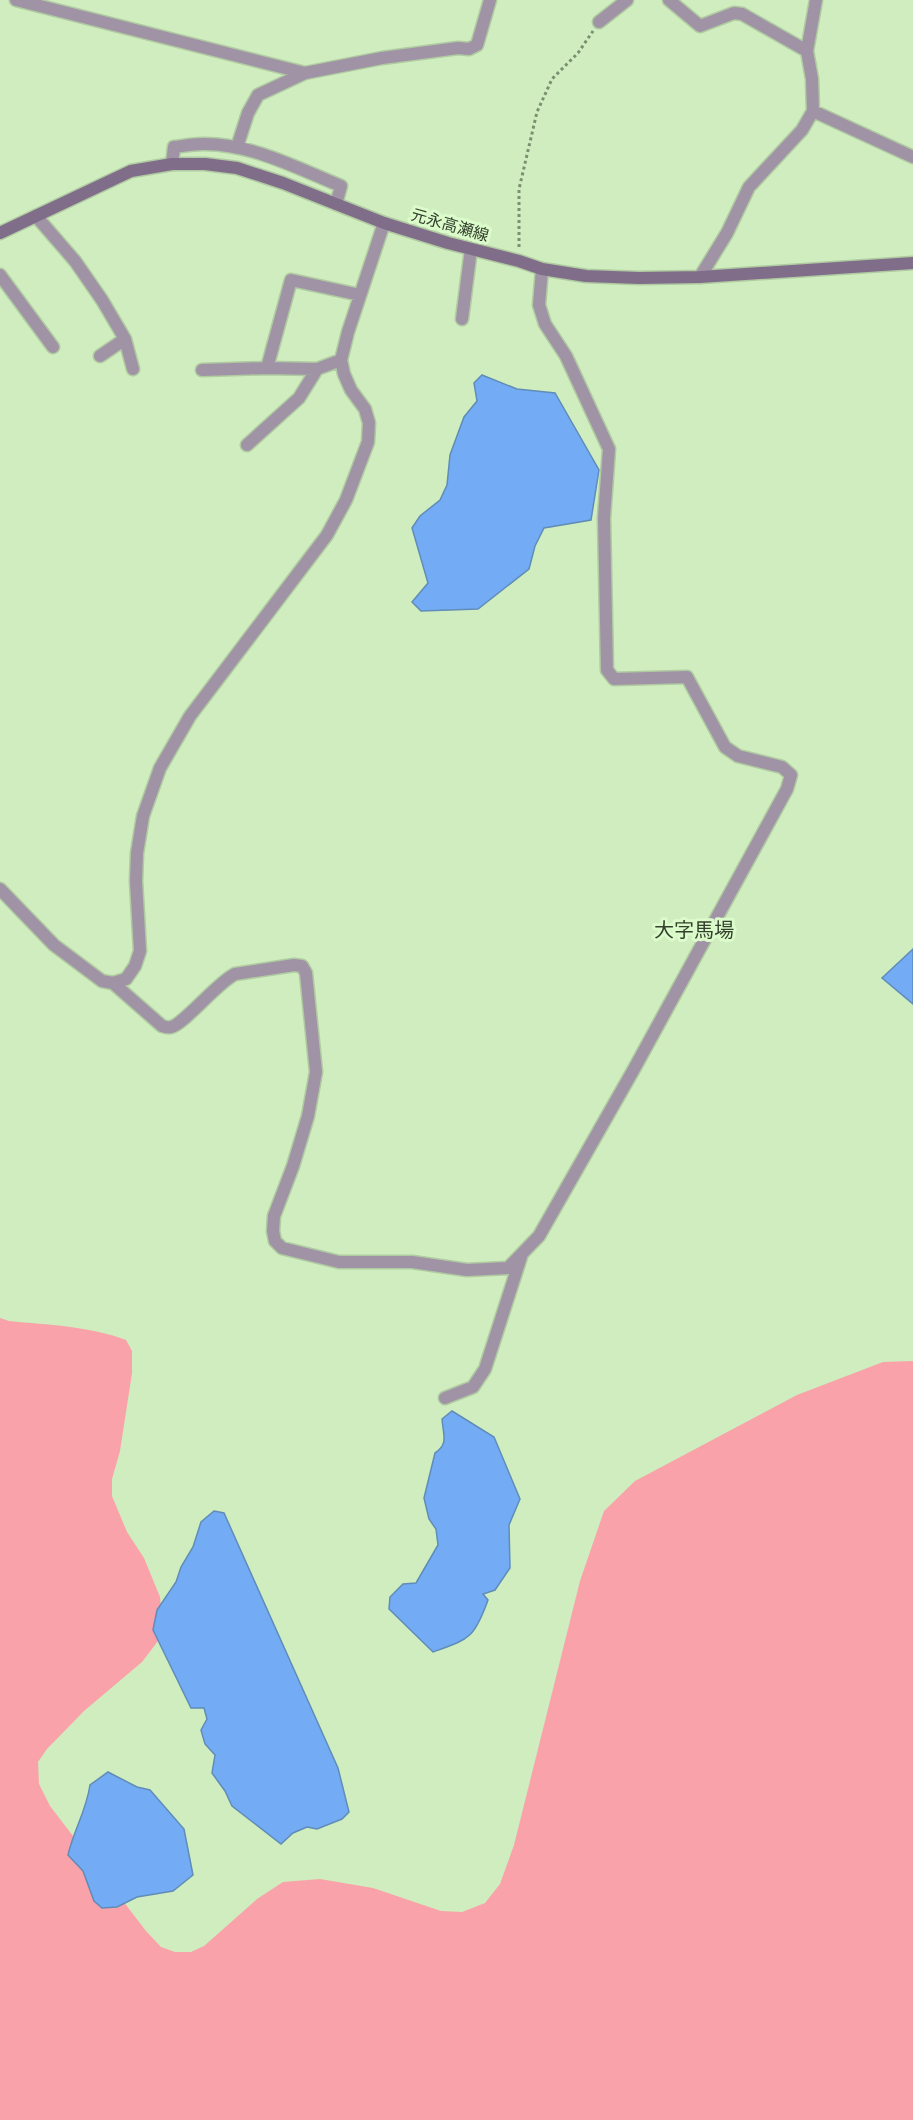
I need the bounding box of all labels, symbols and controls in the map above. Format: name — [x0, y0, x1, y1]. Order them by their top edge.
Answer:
street label: 元永高瀬線 — [409, 204, 491, 246]
district label: 大字馬場 — [654, 917, 734, 943]

